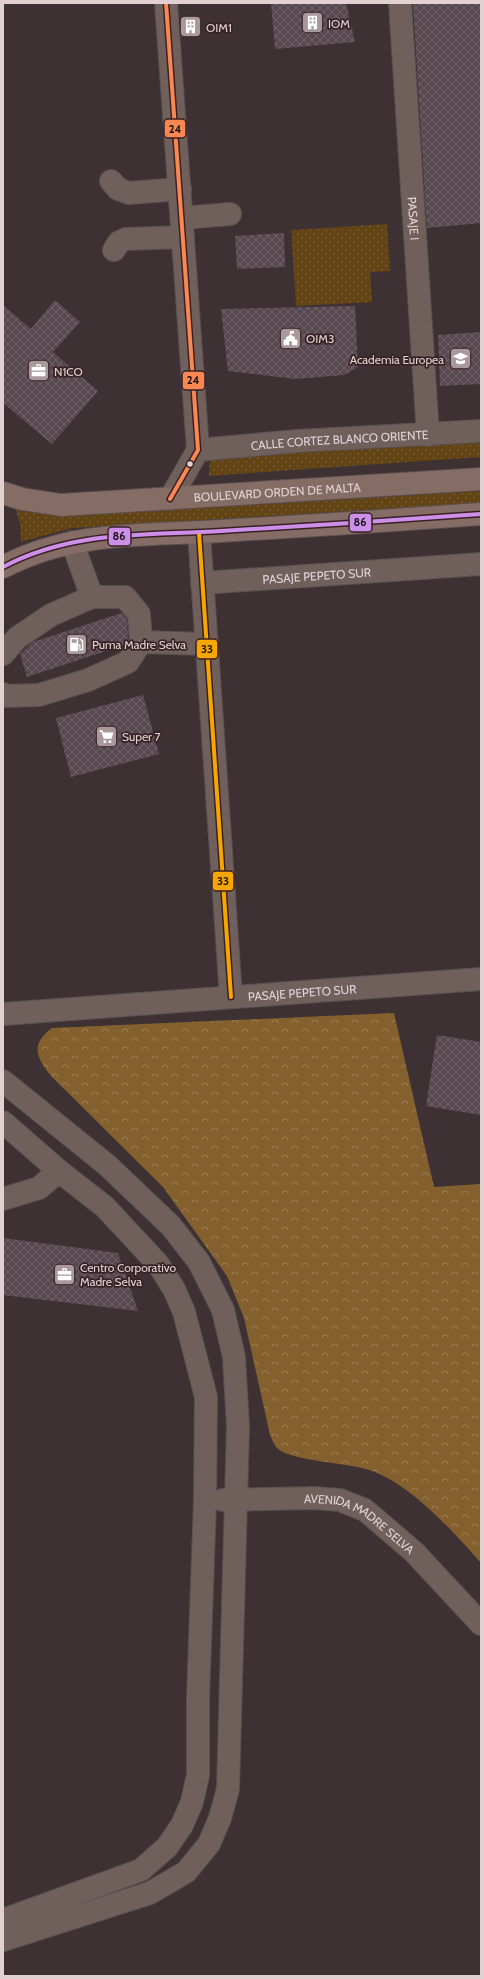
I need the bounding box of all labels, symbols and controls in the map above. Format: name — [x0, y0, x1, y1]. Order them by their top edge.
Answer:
building icon: IOM — [299, 10, 325, 36]
building icon: OIM1 — [177, 14, 203, 40]
place label: IOM — [328, 16, 350, 31]
place label: OIM1 — [206, 20, 232, 35]
line badge: 24 — [164, 119, 186, 138]
text: 24 — [169, 122, 181, 136]
street label: PASAJE I — [405, 196, 423, 241]
public building icon: OIM3 — [277, 325, 303, 351]
place label: OIM3 — [306, 331, 334, 346]
school or university icon: Academia Europea — [447, 346, 473, 372]
place label: Academia Europea — [350, 352, 444, 367]
office icon: N1CO — [26, 358, 52, 384]
place label: N1CO — [54, 364, 83, 379]
line badge: 24 — [182, 371, 205, 390]
text: 24 — [187, 373, 199, 387]
street label: CALLE CORTEZ BLANCO ORIENTE — [250, 426, 429, 453]
unlabelled marker — [185, 459, 195, 469]
street label: BOULEVARD ORDEN DE MALTA — [193, 479, 362, 504]
line badge: 86 — [349, 513, 372, 532]
text: 86 — [354, 515, 366, 529]
line badge: 86 — [108, 527, 131, 546]
text: 86 — [113, 529, 125, 543]
street label: PASAJE PEPETO SUR — [262, 564, 372, 586]
fuel station icon: Puma Madre Selva — [64, 631, 90, 657]
place label: Puma Madre Selva — [92, 637, 186, 652]
line badge: 33 — [196, 639, 218, 659]
text: 33 — [201, 642, 213, 656]
supermarket icon: Super 7 — [94, 723, 120, 749]
place label: Super 7 — [122, 729, 161, 744]
line badge: 33 — [212, 871, 234, 891]
text: 33 — [217, 874, 229, 888]
street label: PASAJE PEPETO SUR — [247, 981, 358, 1004]
place label: Centro Corporativo Madre Selva — [80, 1260, 177, 1289]
office icon: Centro Corporativo Madre Selva — [51, 1261, 77, 1287]
street label: AVENIDA MADRE SELVA — [304, 1490, 418, 1557]

